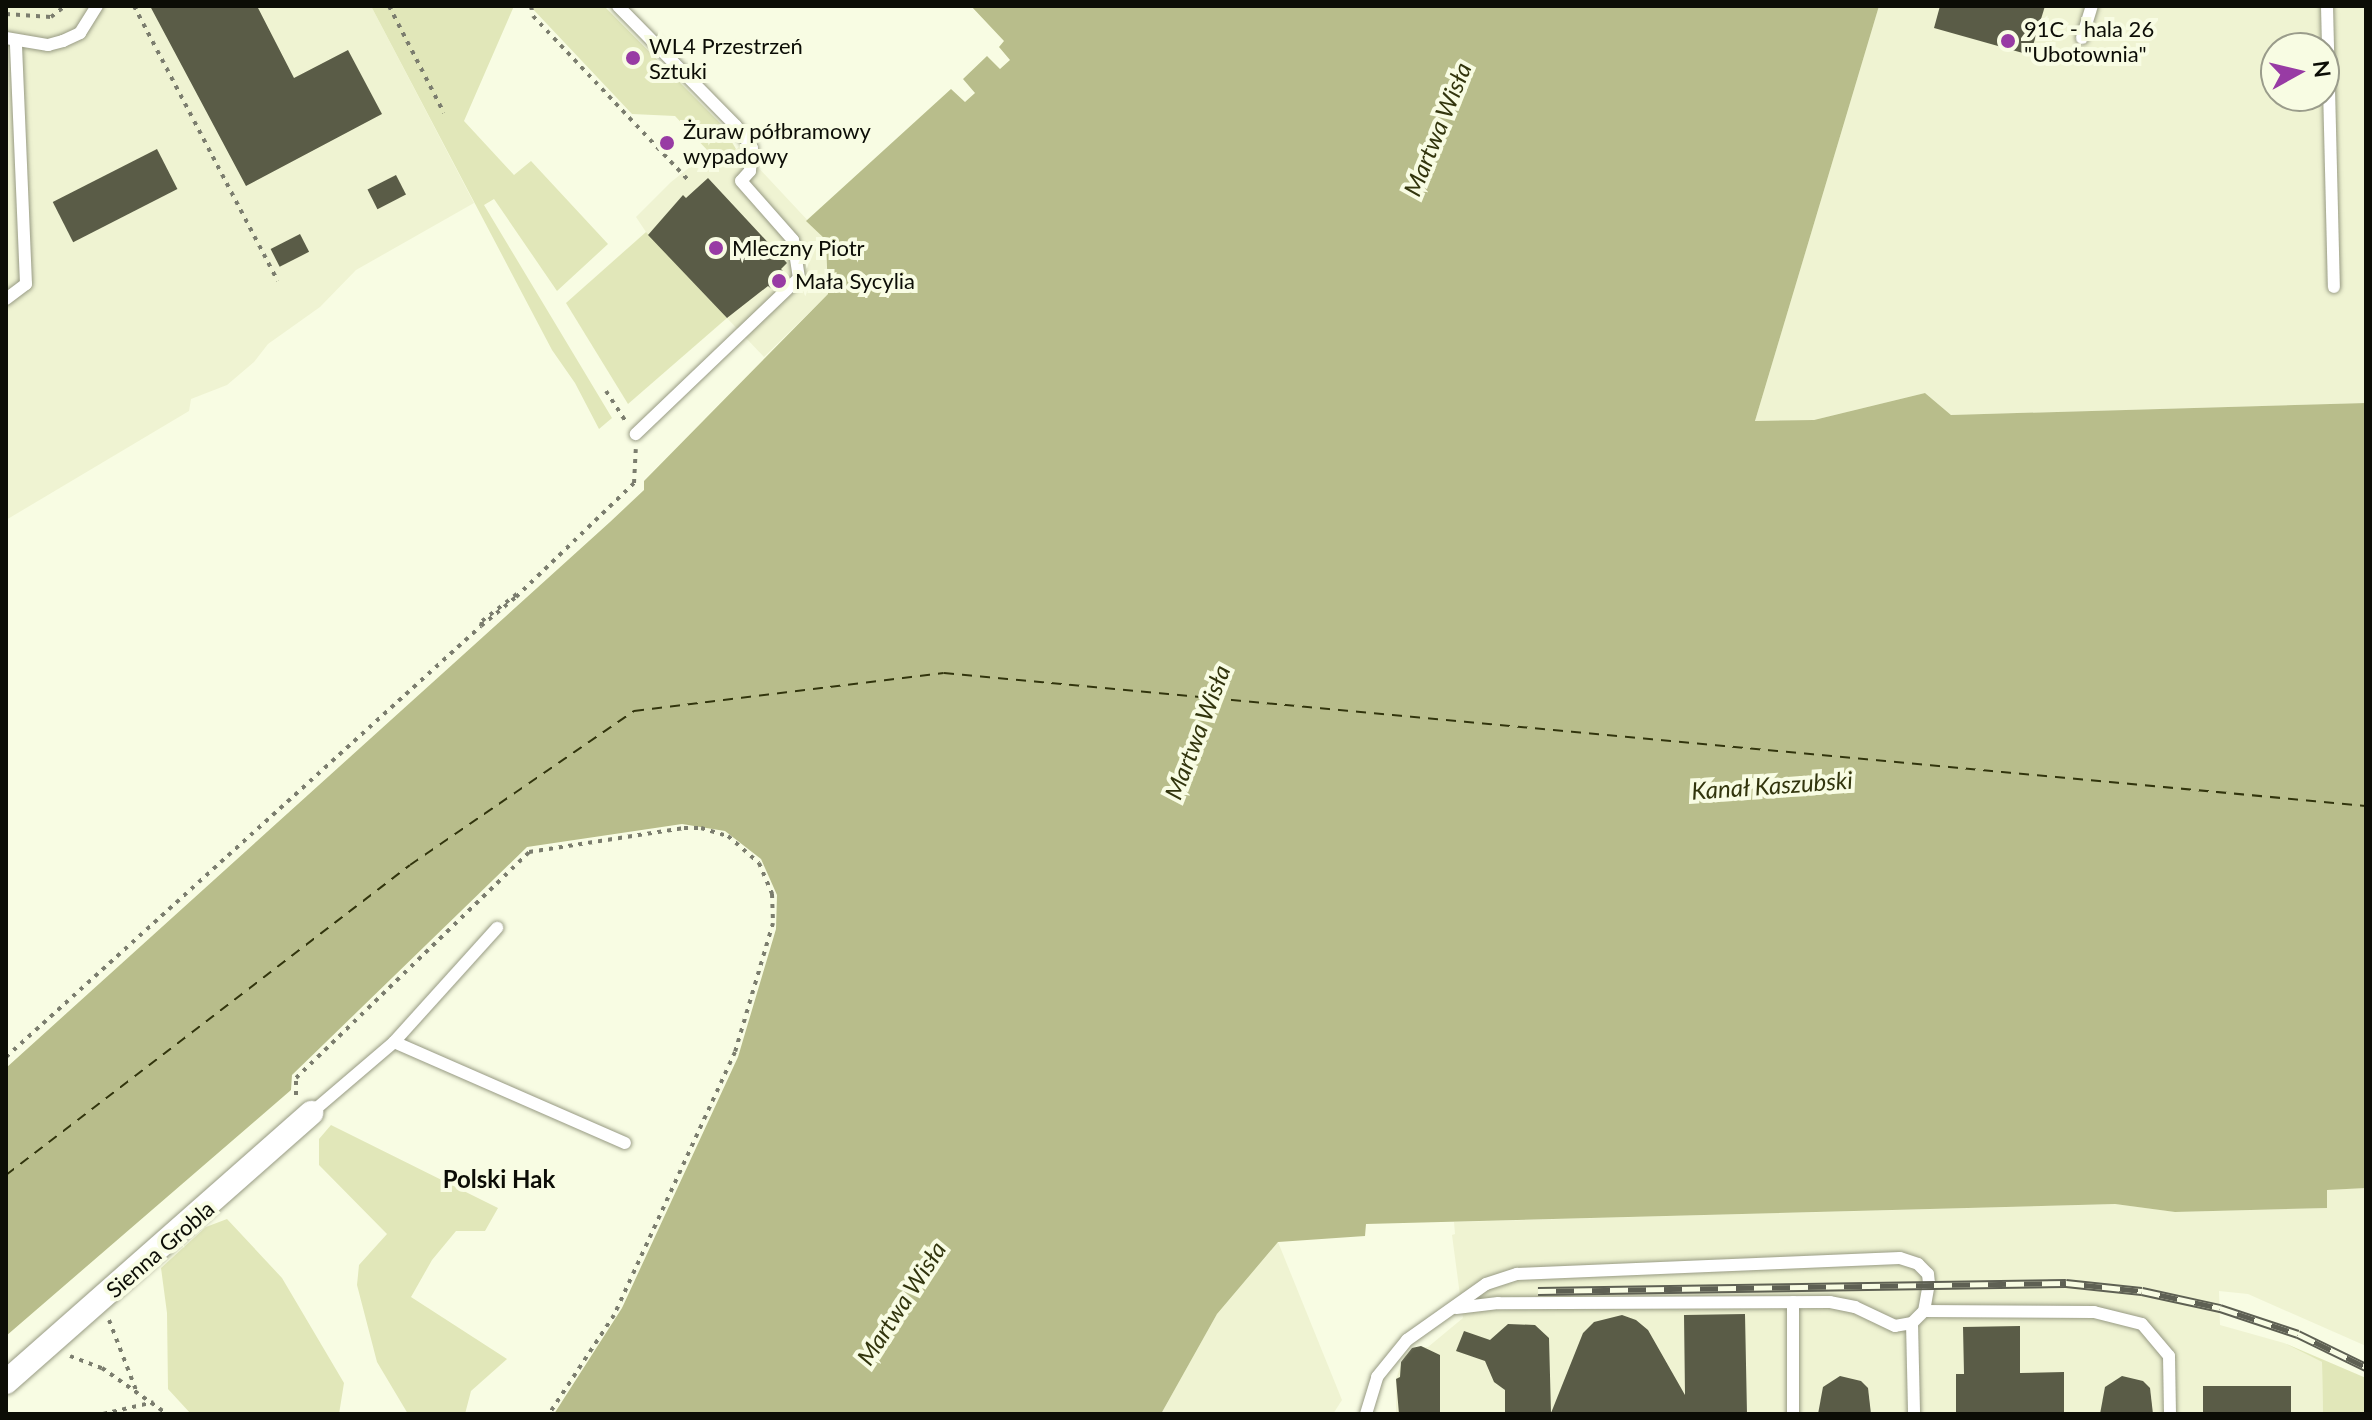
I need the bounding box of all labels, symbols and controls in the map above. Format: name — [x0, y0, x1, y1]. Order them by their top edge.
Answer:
place label: 91C - hala 26 "Ubotownia" — [2024, 15, 2154, 66]
place label: WL4 Przestrzeń Sztuki — [649, 32, 803, 84]
marker: 91C - hala 26 "Ubotownia" — [1999, 32, 2017, 50]
north arrow — [2260, 32, 2340, 112]
marker: WL4 Przestrzeń Sztuki — [624, 49, 642, 67]
water label: Martwa Wisła — [1397, 58, 1477, 200]
text: N — [2308, 59, 2337, 79]
place label: Żuraw półbramowy wypadowy — [683, 117, 871, 168]
marker: Żuraw półbramowy wypadowy — [658, 134, 676, 152]
place label: Mleczny Piotr — [732, 235, 865, 261]
marker: Mleczny Piotr — [707, 239, 725, 257]
place label: Mała Sycylia — [795, 268, 915, 294]
marker: Mała Sycylia — [770, 272, 788, 290]
water label: Martwa Wisła — [1158, 661, 1236, 803]
water label: Kanał Kaszubski — [1690, 765, 1854, 805]
district label: Polski Hak — [443, 1165, 555, 1193]
street label: Sienna Grobla — [101, 1195, 219, 1303]
water label: Martwa Wisła — [850, 1236, 952, 1370]

